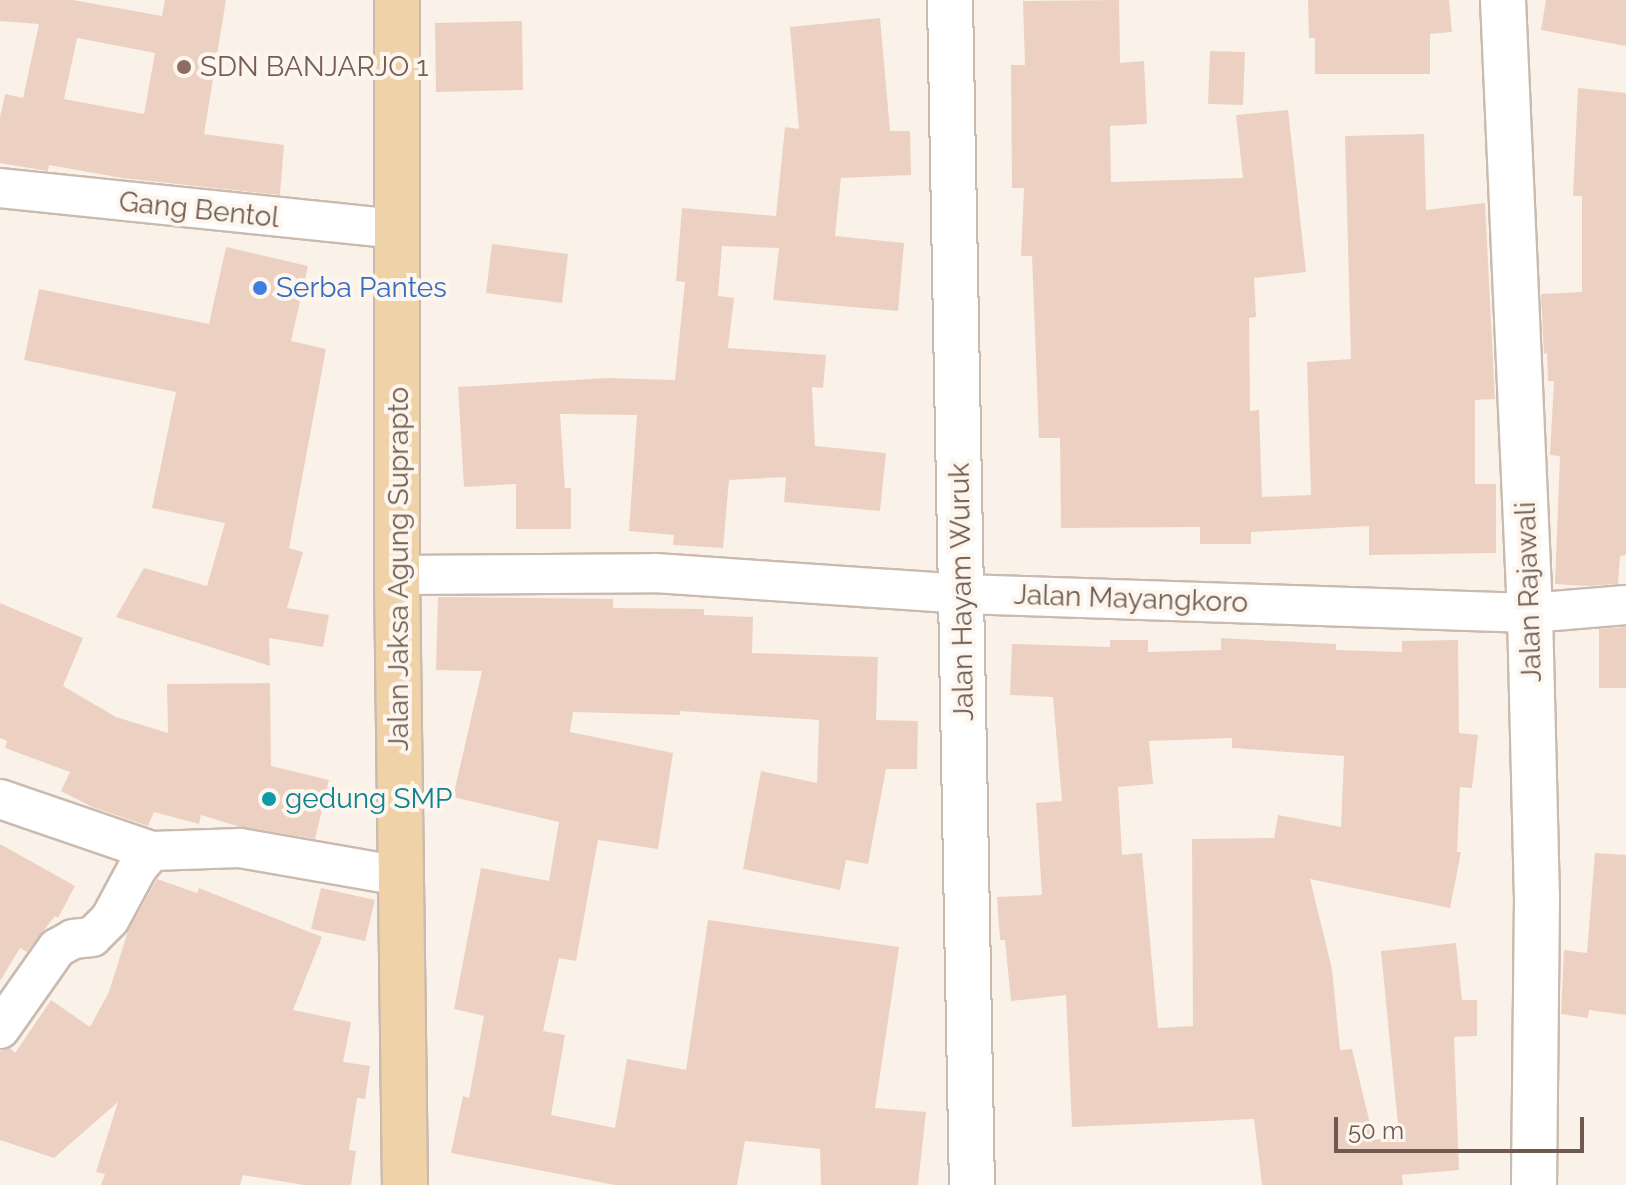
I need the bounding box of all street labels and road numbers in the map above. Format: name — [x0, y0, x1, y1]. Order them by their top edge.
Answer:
street label: Gang Bentol — [117, 185, 281, 235]
street label: Jalan Jaksa Agung Suprapto — [382, 386, 416, 752]
street label: Jalan Hayam Wuruk — [943, 462, 981, 722]
street label: Jalan Rajawali — [1509, 501, 1549, 683]
street label: Jalan Mayangkoro — [1013, 578, 1249, 620]

